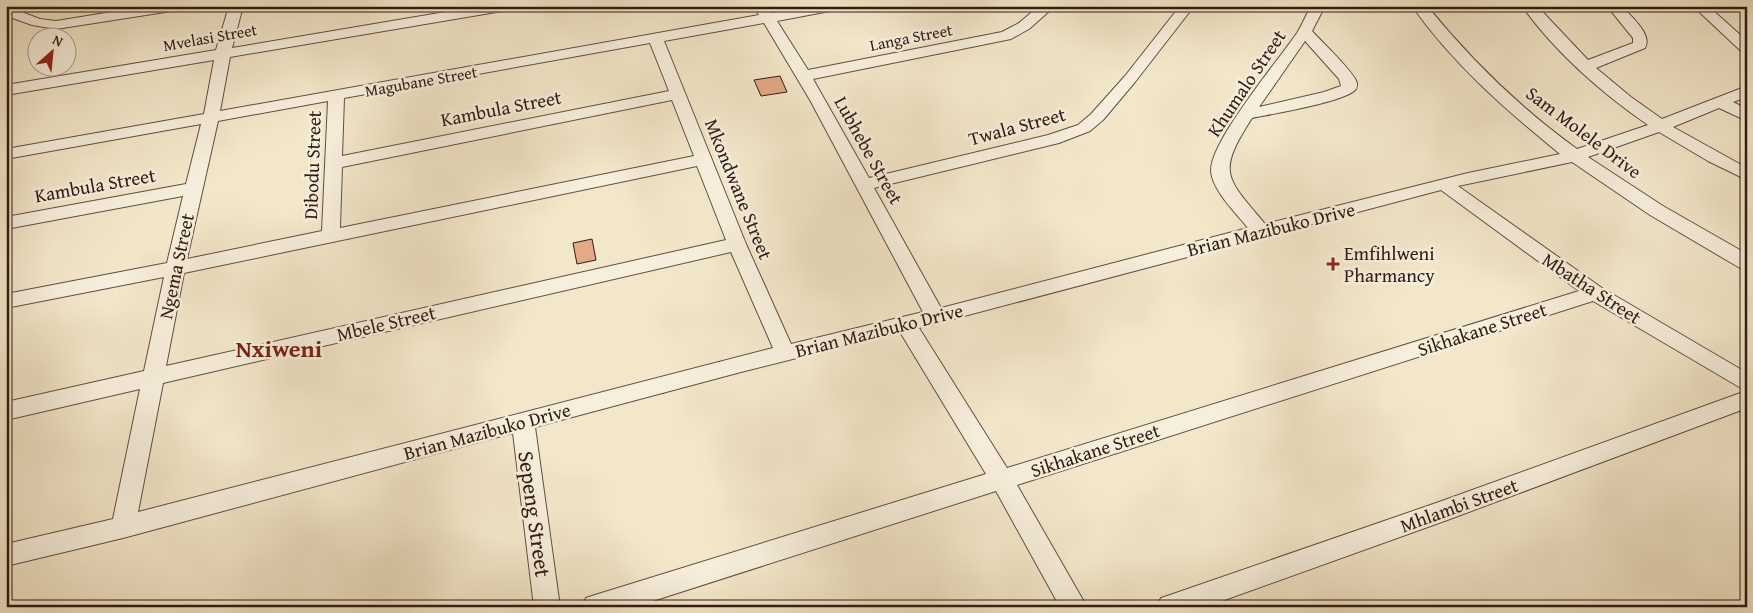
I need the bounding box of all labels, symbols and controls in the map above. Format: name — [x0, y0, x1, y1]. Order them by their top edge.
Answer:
street label: Mvelasi Street — [161, 17, 259, 57]
street label: Langa Street — [868, 17, 955, 57]
street label: Khumalo Street — [1200, 24, 1292, 142]
north arrow — [28, 28, 78, 78]
text: N — [49, 29, 67, 52]
street label: Magubane Street — [363, 59, 479, 103]
street label: Sam Molele Drive — [1520, 79, 1648, 185]
street label: Kambula Street — [438, 83, 564, 133]
street label: Lubhebe Street — [828, 91, 910, 209]
street label: Twala Street — [965, 100, 1069, 152]
street label: Dibodu Street — [296, 110, 328, 220]
street label: Mkondwane Street — [698, 115, 780, 264]
street label: Kambula Street — [32, 161, 158, 209]
street label: Brian Mazibuko Drive — [1184, 195, 1358, 263]
street label: Ngema Street — [151, 210, 201, 322]
place label: Emfihlweni Pharmancy — [1344, 239, 1435, 289]
street label: Mbatha Street — [1537, 245, 1647, 331]
marker: Emfihlweni Pharmancy — [1326, 257, 1340, 271]
street label: Sikhakane Street — [1414, 295, 1551, 363]
street label: Brian Mazibuko Drive — [792, 296, 966, 364]
street label: Mbele Street — [334, 298, 439, 348]
district label: Nxiweni — [236, 331, 322, 366]
street label: Brian Mazibuko Drive — [400, 395, 574, 467]
street label: Sikhakane Street — [1027, 416, 1164, 484]
street label: Sepeng Street — [510, 449, 560, 579]
street label: Mhlambi Street — [1396, 471, 1522, 539]

